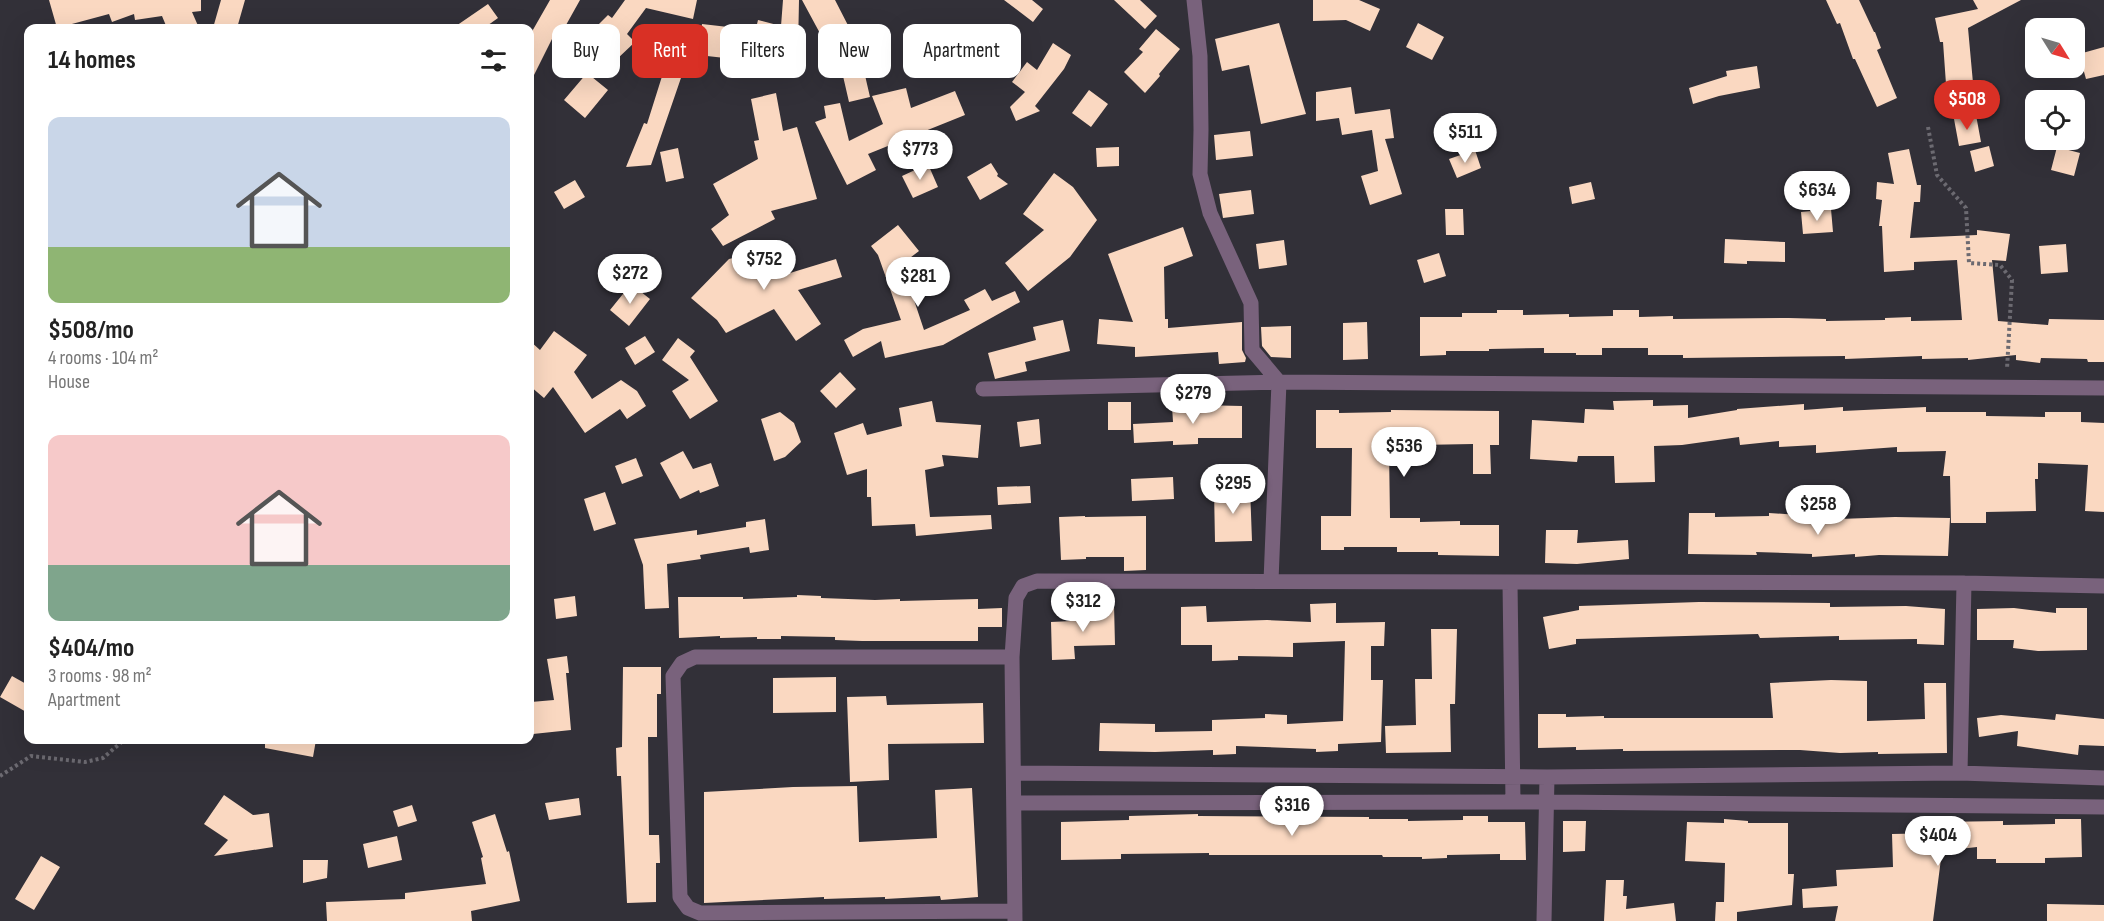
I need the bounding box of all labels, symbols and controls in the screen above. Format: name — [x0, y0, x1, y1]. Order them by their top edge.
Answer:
north arrow — [2025, 18, 2085, 78]
map controls — [2025, 18, 2085, 150]
chip: Buy — [552, 24, 620, 78]
chip: Rent — [632, 24, 708, 78]
chip: Filters — [720, 24, 806, 78]
chip: New — [818, 24, 891, 78]
chip: Apartment — [903, 24, 1021, 78]
icon: filters — [477, 44, 510, 77]
text: 14 homes — [48, 45, 136, 76]
pin: $508 — [1931, 80, 2003, 131]
text: $508 — [1948, 87, 1986, 111]
button: locate — [2025, 90, 2085, 150]
pin: $511 — [1429, 113, 1501, 164]
text: $511 — [1448, 120, 1482, 144]
pin: $773 — [884, 130, 956, 181]
text: $773 — [902, 137, 938, 161]
icon: home — [225, 156, 333, 264]
pin: $634 — [1781, 171, 1853, 222]
text: $634 — [1798, 178, 1836, 202]
pin: $752 — [728, 240, 800, 291]
text: $752 — [746, 247, 782, 271]
pin: $272 — [594, 254, 666, 305]
pin: $281 — [882, 257, 954, 308]
text: $272 — [612, 261, 648, 285]
text: $281 — [900, 264, 936, 288]
text: $508/mo — [48, 315, 134, 346]
text: 4 rooms · 104 m² — [48, 346, 158, 370]
text: House — [48, 370, 90, 394]
pin: $279 — [1157, 374, 1229, 425]
text: $279 — [1174, 381, 1212, 405]
pin: $536 — [1368, 427, 1440, 478]
text: $536 — [1385, 434, 1423, 458]
pin: $295 — [1197, 464, 1269, 515]
text: $295 — [1214, 471, 1252, 495]
icon: home — [225, 474, 333, 582]
pin: $258 — [1782, 485, 1854, 536]
text: $258 — [1799, 492, 1837, 516]
pin: $312 — [1047, 582, 1119, 633]
text: $312 — [1065, 589, 1101, 613]
text: $404/mo — [48, 633, 134, 664]
text: 3 rooms · 98 m² — [48, 664, 152, 688]
text: Apartment — [48, 688, 121, 712]
pin: $316 — [1256, 786, 1328, 837]
text: $316 — [1274, 793, 1310, 817]
pin: $404 — [1902, 816, 1974, 867]
text: $404 — [1919, 823, 1957, 847]

